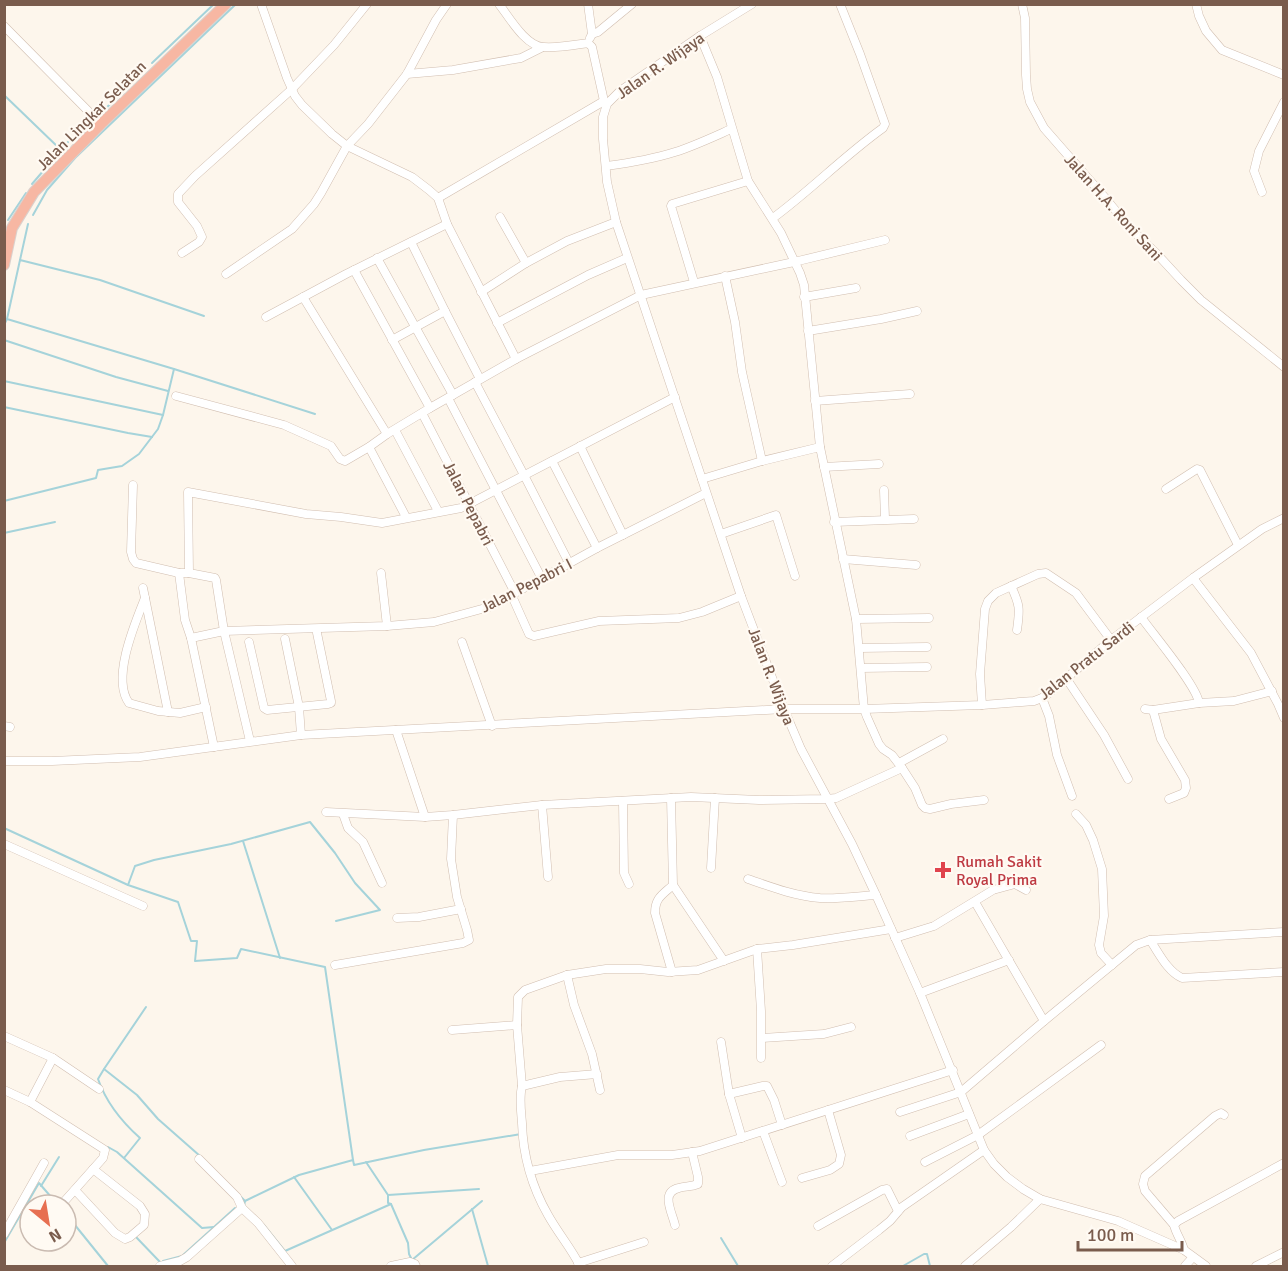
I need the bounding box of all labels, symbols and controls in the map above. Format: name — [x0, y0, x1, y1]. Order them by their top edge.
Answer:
street label: Jalan R. Wijaya — [613, 28, 708, 104]
street label: Jalan Lingkar Selatan — [33, 57, 151, 175]
street label: Jalan H.A. Roni Sani — [1060, 150, 1167, 265]
street label: Jalan Pepabri — [438, 458, 498, 549]
street label: Jalan Pepabri I — [477, 554, 576, 618]
street label: Jalan Pratu Sardi — [1035, 617, 1138, 704]
street label: Jalan R. Wijaya — [743, 625, 799, 728]
place label: Rumah Sakit Royal Prima — [956, 852, 1042, 890]
marker: Rumah Sakit Royal Prima — [934, 861, 952, 879]
north arrow — [18, 1193, 78, 1253]
scale bar — [1078, 1214, 1182, 1252]
text: N — [45, 1224, 65, 1247]
text: 100 m — [1087, 1224, 1134, 1246]

